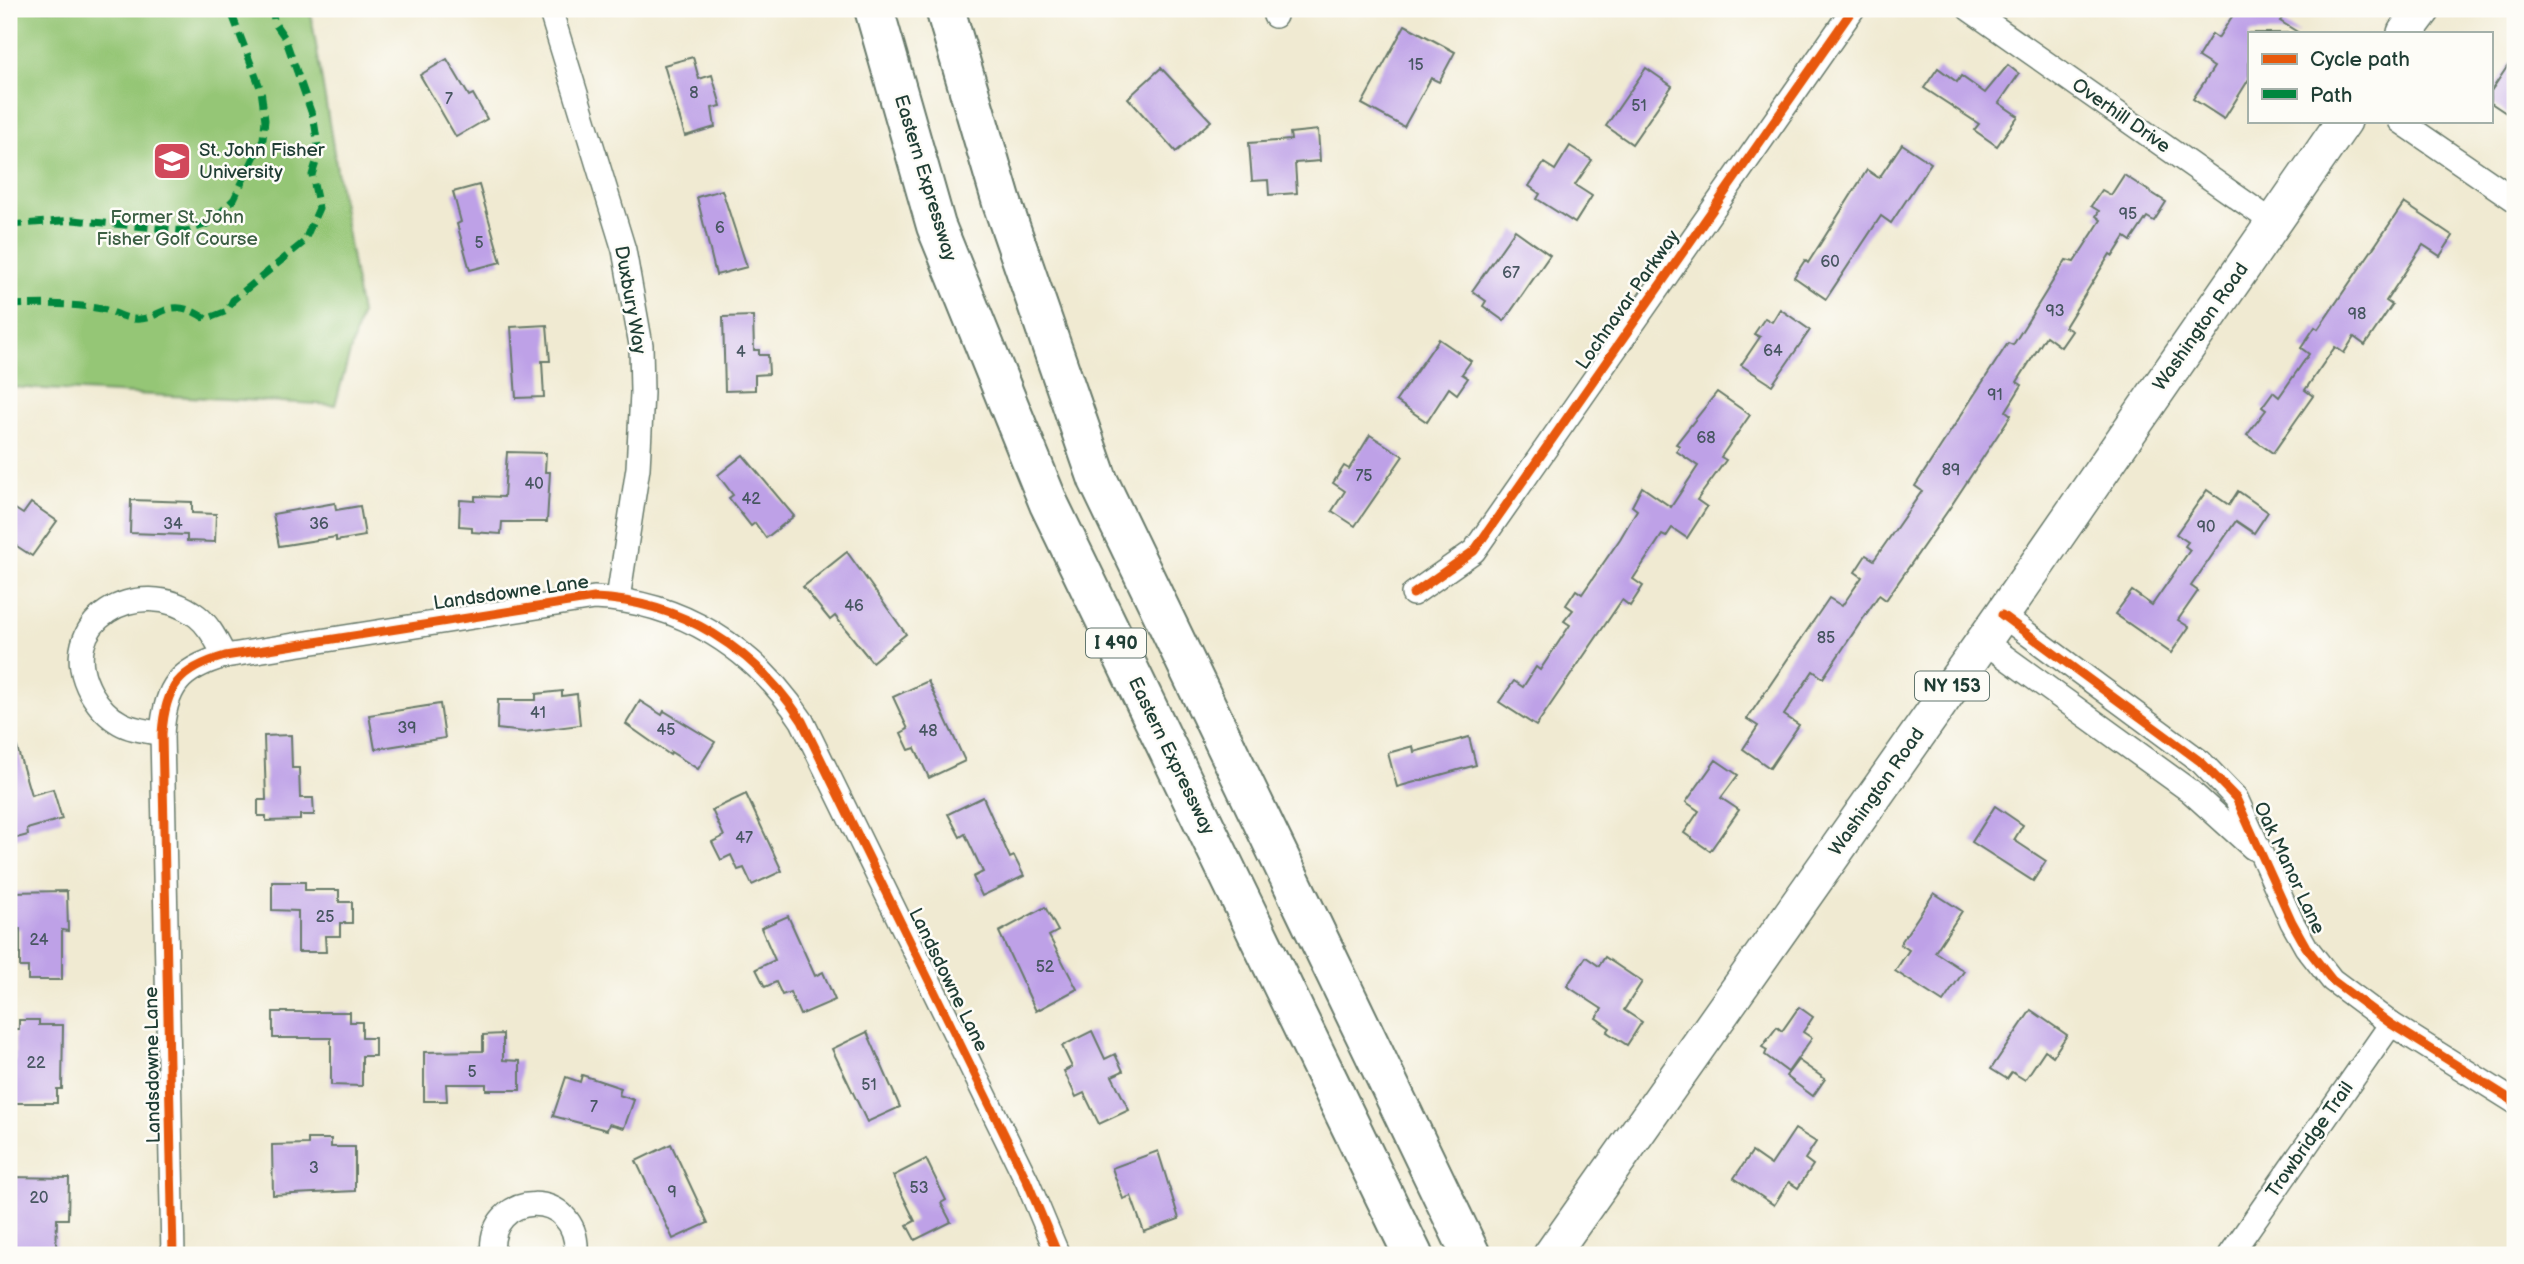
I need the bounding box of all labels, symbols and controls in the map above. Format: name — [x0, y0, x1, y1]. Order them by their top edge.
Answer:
legend — [2248, 32, 2492, 122]
text: Cycle path — [2310, 47, 2410, 72]
house number: 15 — [1408, 56, 1424, 75]
street label: Overhill Drive — [2067, 74, 2175, 158]
text: Path — [2310, 83, 2352, 108]
house number: 8 — [689, 84, 699, 103]
house number: 7 — [445, 90, 453, 109]
street label: Eastern Expressway — [889, 92, 961, 264]
house number: 51 — [1631, 97, 1647, 116]
place label: St. John Fisher University — [199, 139, 326, 184]
school or university icon: St. John Fisher University — [151, 140, 193, 182]
house number: 95 — [2119, 205, 2137, 224]
park label: Former St. John Fisher Golf Course — [96, 206, 258, 251]
house number: 6 — [715, 219, 725, 238]
street label: Lochnavar Parkway — [1571, 226, 1685, 374]
house number: 5 — [474, 234, 484, 253]
street label: Duxbury Way — [609, 244, 651, 356]
house number: 60 — [1820, 253, 1840, 272]
street label: Washington Road — [2148, 259, 2254, 395]
house number: 67 — [1502, 264, 1520, 283]
house number: 93 — [2045, 302, 2065, 321]
house number: 98 — [2348, 305, 2366, 324]
house number: 64 — [1763, 342, 1783, 361]
house number: 4 — [736, 343, 746, 362]
house number: 91 — [1987, 386, 2003, 405]
house number: 68 — [1696, 429, 1716, 448]
house number: 89 — [1942, 461, 1960, 480]
house number: 75 — [1355, 467, 1373, 486]
house number: 40 — [524, 475, 544, 494]
house number: 42 — [741, 490, 761, 509]
house number: 34 — [163, 515, 183, 534]
house number: 36 — [309, 515, 329, 534]
house number: 90 — [2197, 518, 2215, 537]
street label: Landsdowne Lane — [432, 571, 590, 615]
house number: 46 — [844, 597, 864, 616]
road number: I 490 — [1086, 628, 1146, 658]
house number: 85 — [1817, 629, 1835, 648]
road number: NY 153 — [1915, 672, 1989, 700]
street label: Eastern Expressway — [1123, 673, 1219, 839]
house number: 41 — [530, 704, 546, 723]
house number: 39 — [397, 719, 417, 738]
house number: 45 — [657, 721, 675, 740]
house number: 48 — [918, 722, 938, 741]
street label: Washington Road — [1824, 724, 1930, 860]
street label: Oak Manor Lane — [2248, 798, 2330, 938]
house number: 47 — [735, 829, 753, 848]
street label: Landsdowne Lane — [903, 905, 993, 1055]
house number: 25 — [316, 908, 334, 927]
house number: 24 — [30, 931, 49, 950]
house number: 52 — [1036, 958, 1055, 977]
street label: Landsdowne Lane — [140, 986, 166, 1144]
house number: 22 — [27, 1054, 46, 1073]
house number: 5 — [467, 1063, 477, 1082]
house number: 51 — [861, 1076, 877, 1095]
street label: Trowbridge Trail — [2261, 1078, 2359, 1202]
house number: 7 — [590, 1098, 598, 1117]
house number: 3 — [309, 1159, 319, 1178]
house number: 53 — [909, 1179, 929, 1198]
house number: 9 — [667, 1183, 677, 1202]
house number: 20 — [30, 1189, 48, 1208]

